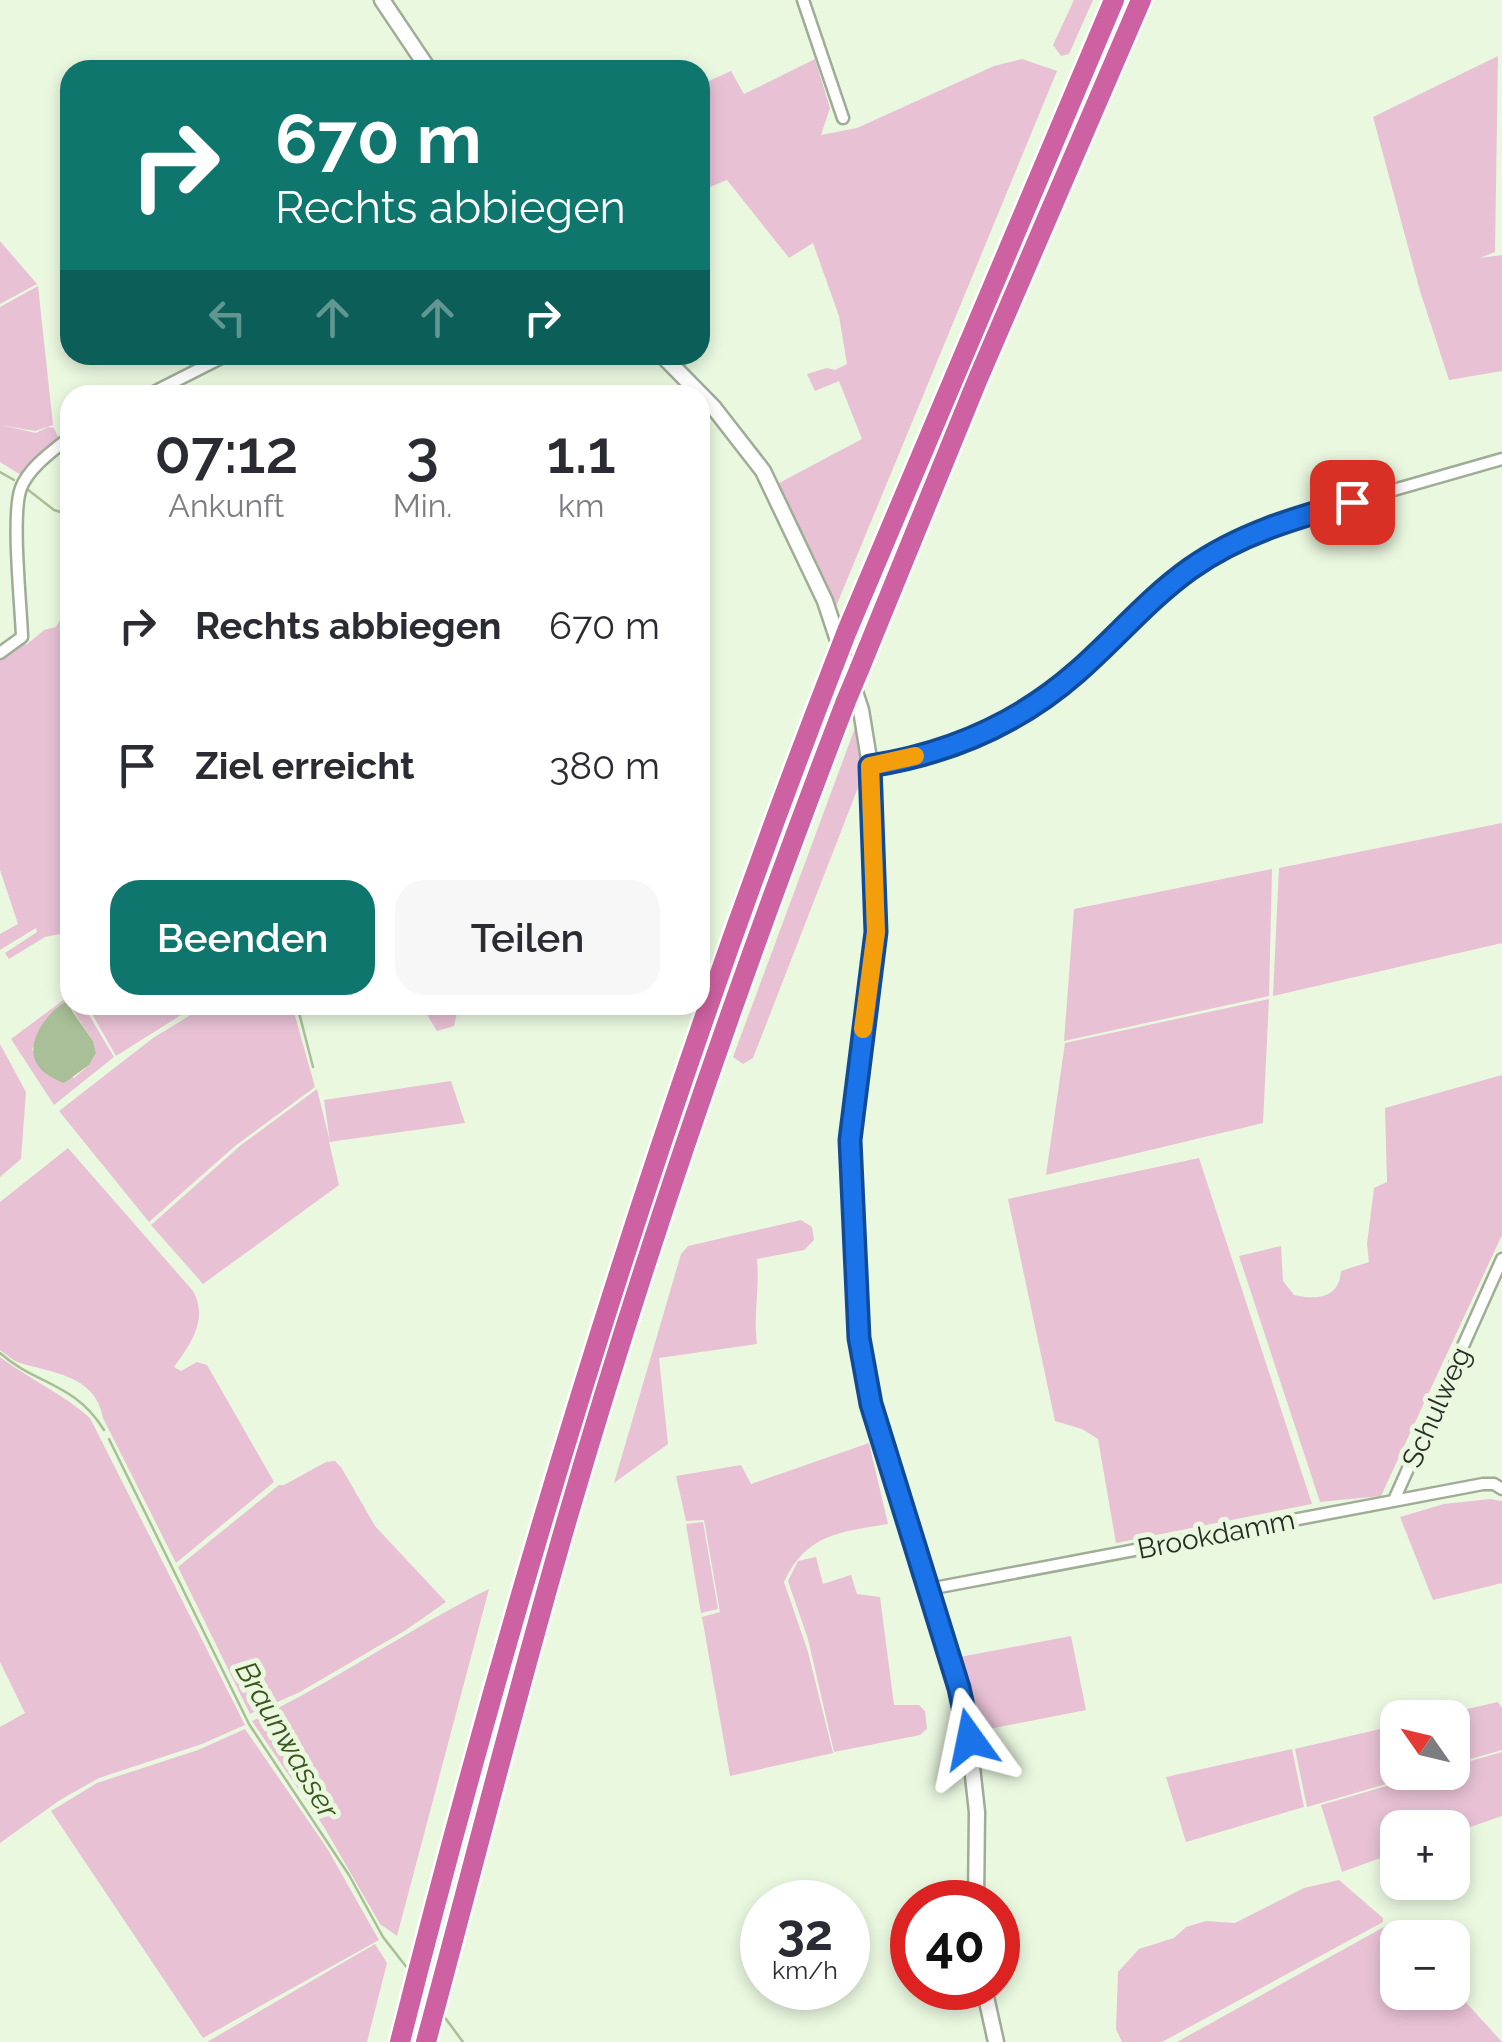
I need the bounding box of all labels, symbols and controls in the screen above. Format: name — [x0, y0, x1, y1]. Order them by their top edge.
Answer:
text: 670 m — [275, 97, 482, 179]
icon: right — [110, 100, 240, 230]
text: Rechts abbiegen — [275, 181, 626, 234]
icon: left — [200, 290, 255, 345]
icon: ahead — [305, 290, 360, 345]
icon: ahead — [410, 290, 465, 345]
icon: right — [515, 290, 570, 345]
text: 07:12 — [154, 417, 298, 487]
text: 3 — [406, 417, 439, 487]
text: 1.1 — [547, 417, 616, 487]
pin — [1310, 460, 1395, 545]
icon: arrive — [1325, 475, 1380, 530]
text: Ankunft — [168, 487, 284, 524]
text: Min. — [393, 487, 452, 524]
text: km — [558, 487, 604, 524]
icon: right — [110, 598, 165, 653]
text: Rechts abbiegen — [195, 603, 501, 648]
text: 670 m — [549, 603, 660, 648]
icon: arrive — [110, 738, 165, 793]
text: Ziel erreicht — [195, 743, 415, 788]
text: 380 m — [549, 743, 660, 788]
button: Beenden — [110, 880, 375, 995]
button: Teilen — [395, 880, 660, 995]
street label: Schulweg — [1395, 1342, 1478, 1473]
street label: Brookdamm — [1135, 1503, 1298, 1566]
water label: Braunwasser — [228, 1655, 347, 1826]
position arrow — [918, 1687, 1022, 1791]
north arrow — [1380, 1700, 1470, 1790]
map controls — [1380, 1700, 1470, 2010]
button: + — [1380, 1810, 1470, 1900]
speed limit sign: 40 — [890, 1880, 1020, 2010]
text: 32 — [777, 1903, 833, 1962]
button: − — [1380, 1920, 1470, 2010]
text: km/h — [772, 1955, 838, 1985]

